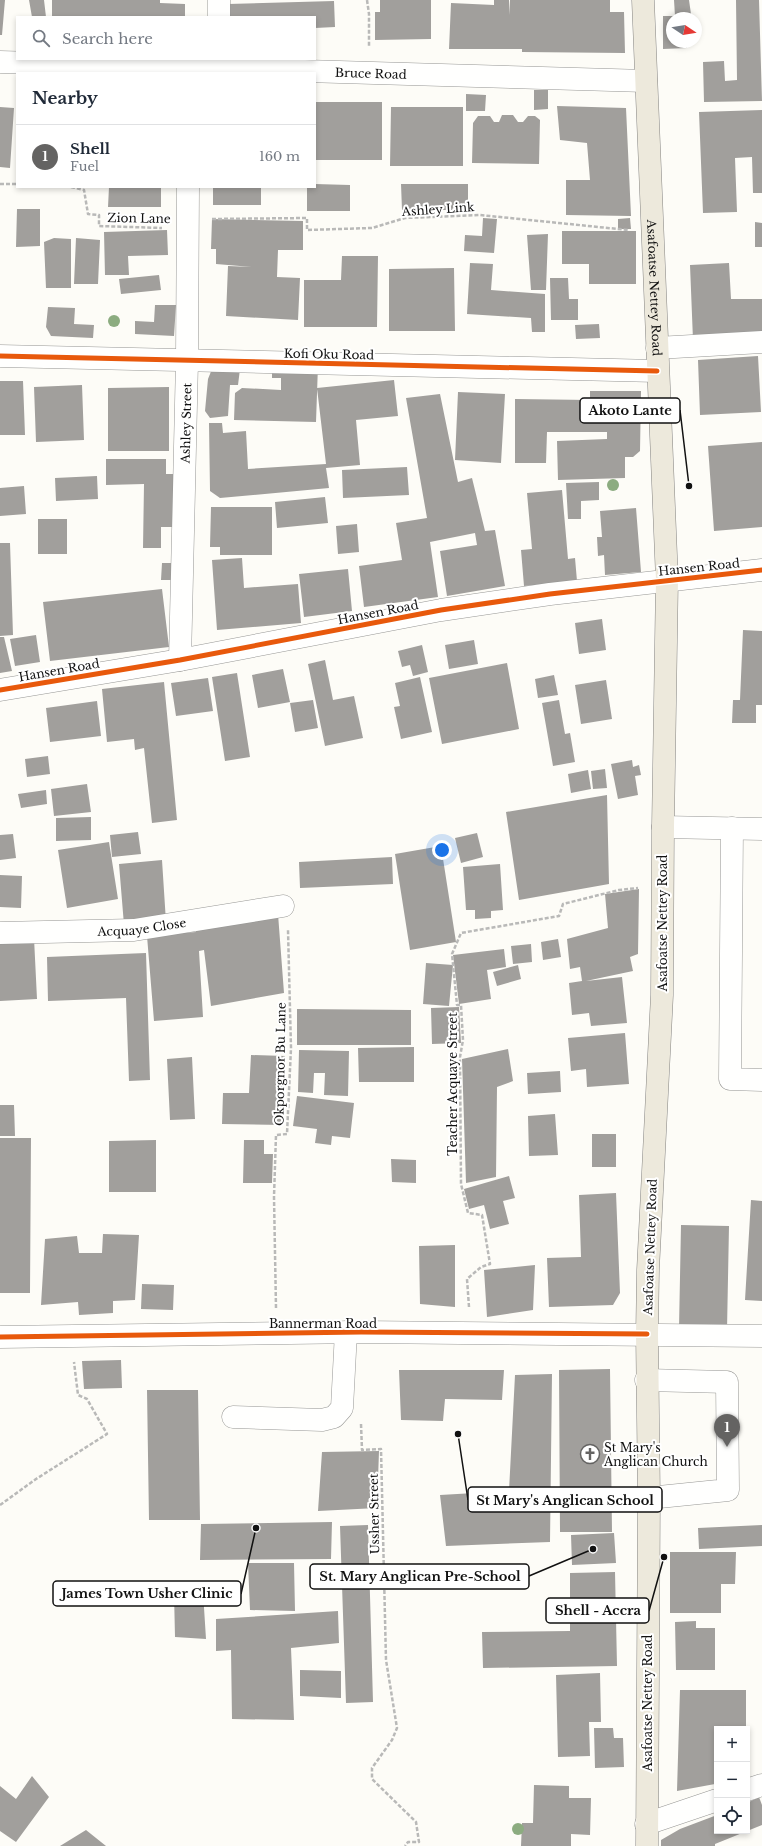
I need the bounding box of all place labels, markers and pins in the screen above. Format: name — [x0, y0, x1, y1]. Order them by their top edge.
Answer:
callout: Akoto Lante — [580, 398, 680, 423]
pin: 1 — [714, 1414, 740, 1447]
place label: St Mary's Anglican Church — [603, 1440, 708, 1469]
church icon: St Mary's Anglican Church — [579, 1443, 601, 1465]
callout: St Mary's Anglican School — [468, 1487, 662, 1512]
callout: St. Mary Anglican Pre-School — [310, 1564, 529, 1589]
callout: James Town Usher Clinic — [53, 1581, 241, 1606]
callout: Shell - Accra — [546, 1598, 649, 1623]

